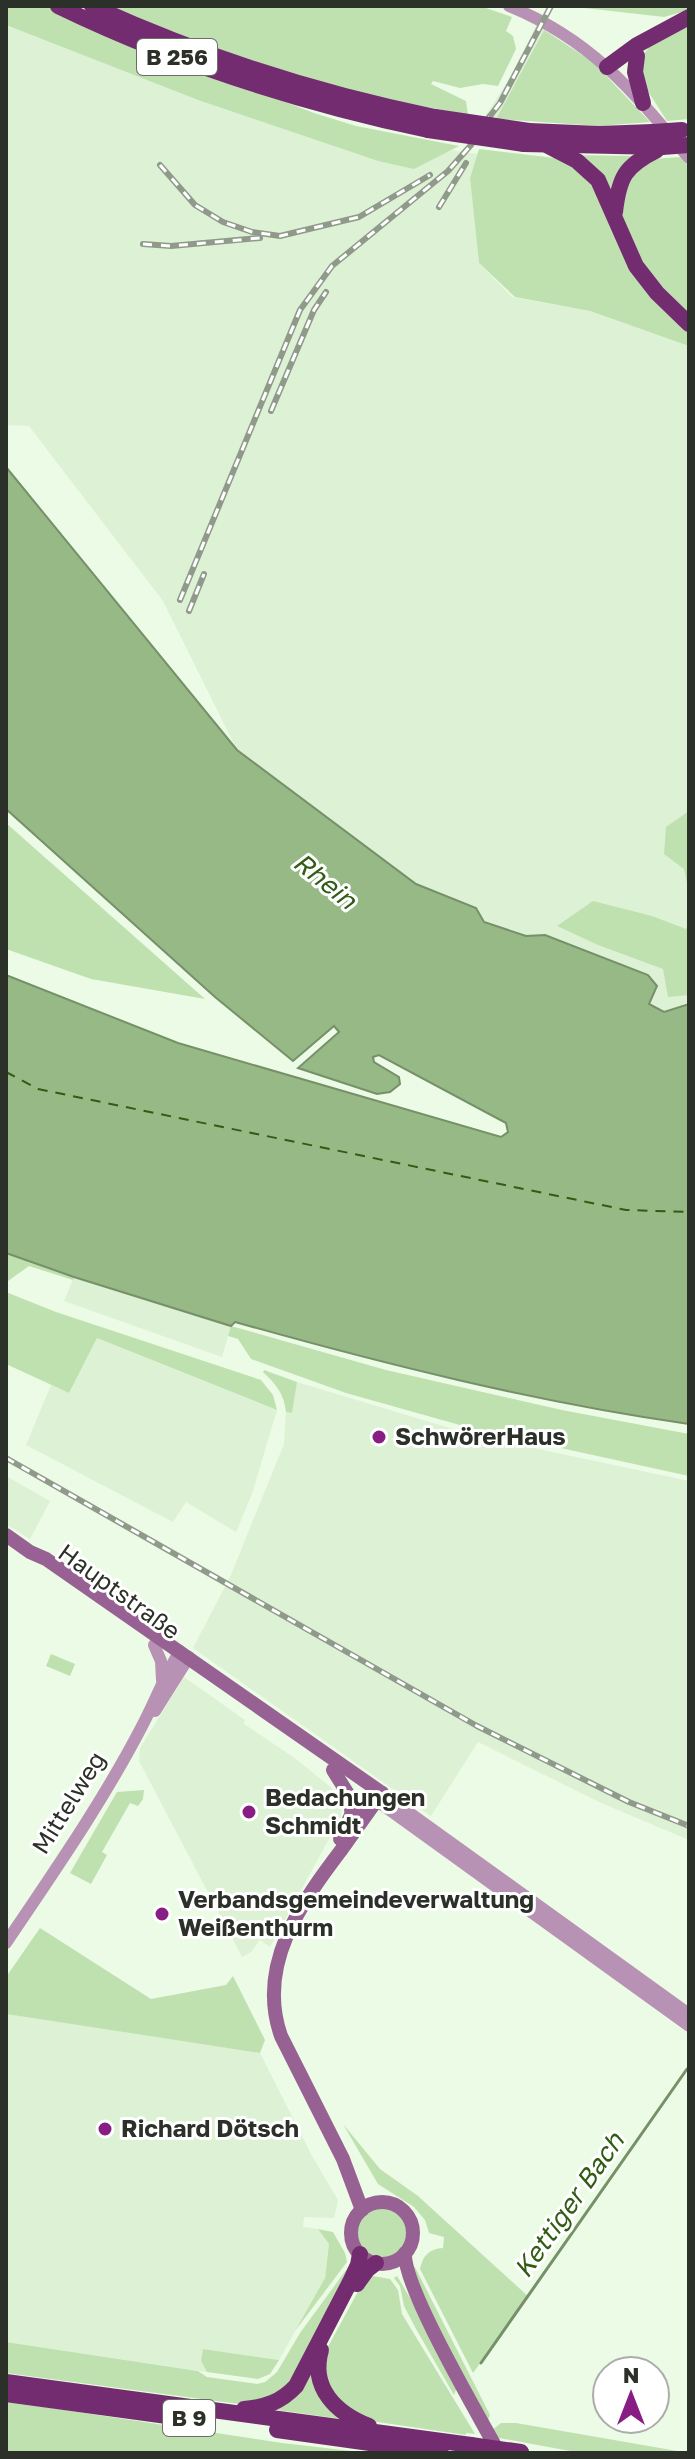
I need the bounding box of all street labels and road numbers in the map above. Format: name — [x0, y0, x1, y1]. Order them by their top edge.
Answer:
road number: B 256 — [137, 39, 217, 75]
street label: Hauptstraße — [53, 1537, 186, 1645]
street label: Mittelweg — [25, 1746, 111, 1859]
road number: B 9 — [163, 2400, 215, 2436]

